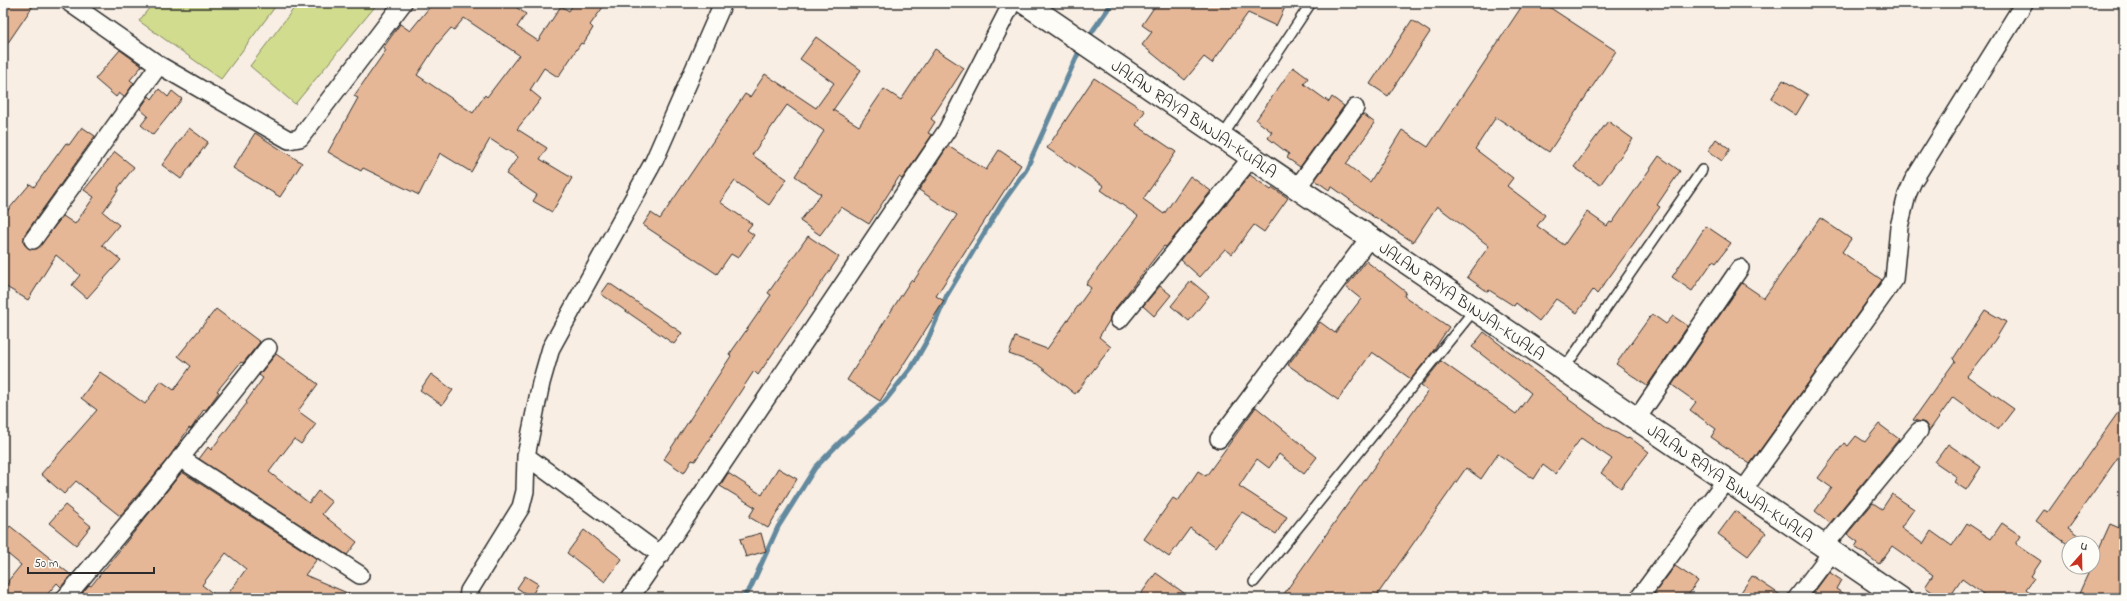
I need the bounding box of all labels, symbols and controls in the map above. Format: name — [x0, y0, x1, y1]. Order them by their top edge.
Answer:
street label: JALAN RAYA BINJAI-KUALA — [1106, 54, 1282, 185]
street label: JALAN RAYA BINJAI-KUALA — [1373, 236, 1550, 367]
street label: JALAN RAYA BINJAI-KUALA — [1641, 418, 1818, 549]
north arrow — [2061, 535, 2101, 575]
text: U — [2078, 538, 2090, 555]
scale bar — [28, 549, 154, 575]
text: 50 m — [34, 555, 58, 573]

